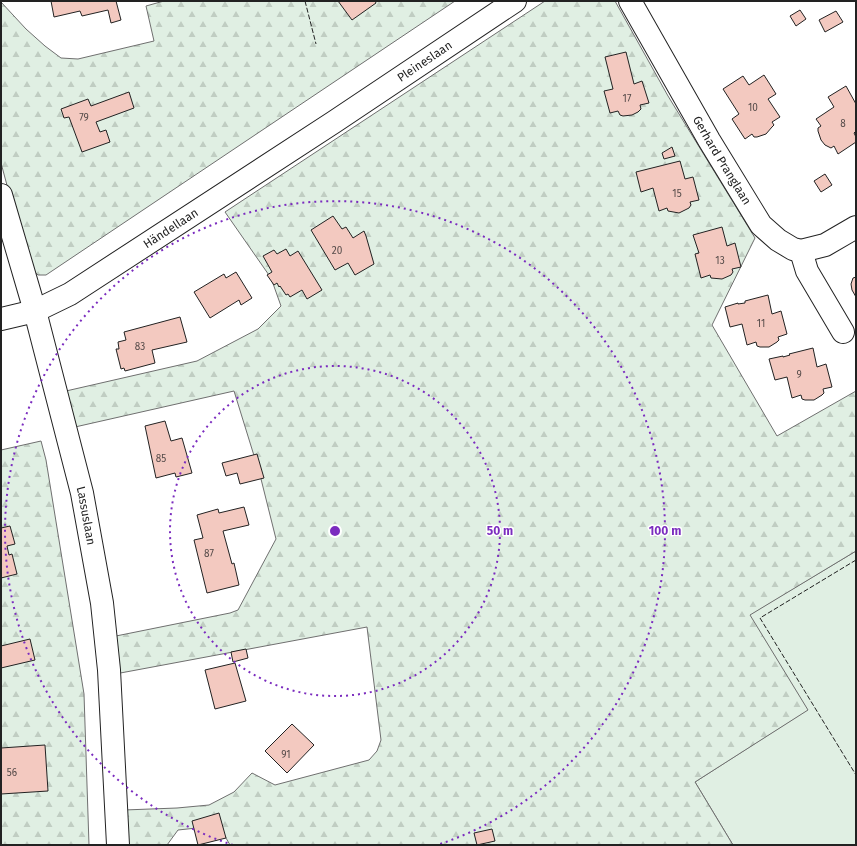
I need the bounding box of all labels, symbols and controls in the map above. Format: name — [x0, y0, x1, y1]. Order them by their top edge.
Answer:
street label: Pleineslaan — [395, 38, 455, 85]
house number: 17 — [623, 93, 632, 105]
house number: 10 — [748, 102, 758, 114]
house number: 79 — [79, 112, 89, 124]
street label: Gerhard Pranglaan — [690, 113, 754, 207]
house number: 8 — [840, 118, 846, 130]
house number: 15 — [672, 188, 682, 200]
street label: Händellaan — [141, 205, 201, 251]
house number: 20 — [332, 245, 343, 257]
house number: 13 — [715, 255, 725, 267]
house number: 11 — [757, 318, 765, 330]
house number: 83 — [135, 341, 145, 353]
house number: 9 — [796, 369, 802, 381]
house number: 85 — [156, 453, 166, 465]
street label: Lassuslaan — [74, 485, 98, 546]
centre of rings — [328, 524, 342, 538]
text: 50 m — [487, 524, 513, 538]
text: 100 m — [649, 524, 681, 538]
house number: 87 — [204, 548, 214, 560]
house number: 91 — [281, 749, 291, 761]
house number: 56 — [7, 767, 17, 779]

